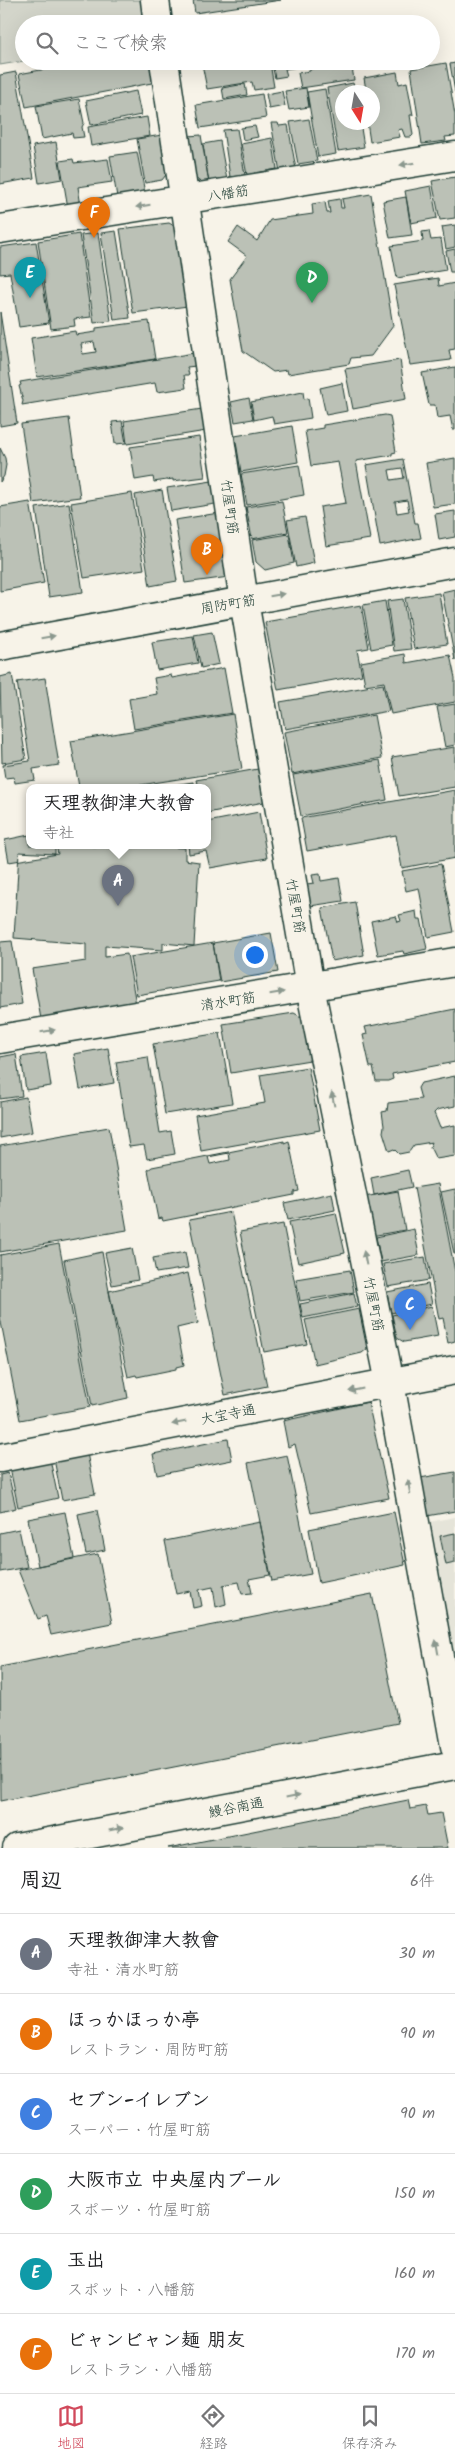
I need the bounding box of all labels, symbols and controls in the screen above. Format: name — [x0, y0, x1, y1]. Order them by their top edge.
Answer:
search box — [15, 15, 440, 70]
icon: search — [33, 29, 61, 57]
text: ここで検索 — [73, 29, 168, 59]
north arrow — [335, 85, 380, 130]
one-way arrow — [399, 160, 415, 168]
street label: 八幡筋 — [206, 180, 251, 208]
pin: F — [78, 197, 110, 238]
one-way arrow — [134, 202, 150, 210]
pin: E — [14, 257, 46, 298]
pin: D — [296, 262, 328, 303]
street label: 竹屋町筋 — [214, 478, 244, 536]
pin: B — [191, 534, 223, 575]
street label: 周防町筋 — [199, 589, 258, 621]
one-way arrow — [269, 591, 285, 599]
one-way arrow — [40, 633, 56, 641]
popup — [26, 784, 211, 849]
text: 天理教御津大教會 — [42, 789, 195, 819]
text: 寺社 — [42, 821, 75, 846]
pin: A — [102, 865, 134, 906]
street label: 竹屋町筋 — [279, 877, 311, 936]
your location — [242, 942, 268, 968]
street label: 清水町筋 — [199, 987, 258, 1017]
one-way arrow — [270, 988, 286, 996]
one-way arrow — [40, 1027, 56, 1035]
one-way arrow — [328, 1091, 336, 1107]
one-way arrow — [361, 1251, 369, 1266]
street label: 竹屋町筋 — [357, 1275, 389, 1334]
pin: C — [394, 1289, 426, 1330]
one-way arrow — [347, 1386, 363, 1394]
street label: 大宝寺通 — [199, 1399, 258, 1431]
one-way arrow — [170, 1420, 186, 1428]
one-way arrow — [404, 1478, 412, 1494]
one-way arrow — [433, 1638, 441, 1654]
street label: 鰻谷南通 — [207, 1792, 266, 1824]
one-way arrow — [286, 1792, 301, 1800]
one-way arrow — [109, 1825, 125, 1833]
text: 周辺 — [20, 1865, 62, 1898]
text: 6件 — [410, 1869, 435, 1894]
text: 天理教御津大教會 — [67, 1926, 219, 1956]
text: A — [31, 1941, 41, 1966]
text: 30 m — [399, 1941, 435, 1966]
text: 寺社 · 清水町筋 — [67, 1958, 180, 1983]
text: ほっかほっか亭 — [67, 2006, 200, 2036]
text: B — [31, 2021, 41, 2046]
text: 90 m — [400, 2021, 435, 2046]
text: レストラン · 周防町筋 — [67, 2038, 229, 2063]
text: セブン-イレブン — [67, 2086, 210, 2116]
text: C — [31, 2101, 41, 2126]
text: 90 m — [400, 2101, 435, 2126]
text: スーパー · 竹屋町筋 — [67, 2118, 211, 2143]
text: 大阪市立 中央屋内プール — [67, 2166, 281, 2196]
text: D — [31, 2181, 41, 2206]
text: 150 m — [394, 2181, 435, 2206]
text: スポーツ · 竹屋町筋 — [67, 2198, 211, 2223]
text: 玉出 — [67, 2246, 105, 2276]
text: E — [32, 2261, 40, 2286]
text: 160 m — [394, 2261, 435, 2286]
text: スポット · 八幡筋 — [67, 2278, 196, 2303]
text: ビャンビャン麺 朋友 — [67, 2326, 245, 2356]
text: F — [32, 2341, 40, 2366]
text: 170 m — [395, 2341, 435, 2366]
text: レストラン · 八幡筋 — [67, 2358, 213, 2383]
tab: 地図 — [57, 2402, 85, 2455]
tab: 経路 — [199, 2402, 227, 2455]
tab: 保存済み — [342, 2402, 398, 2455]

